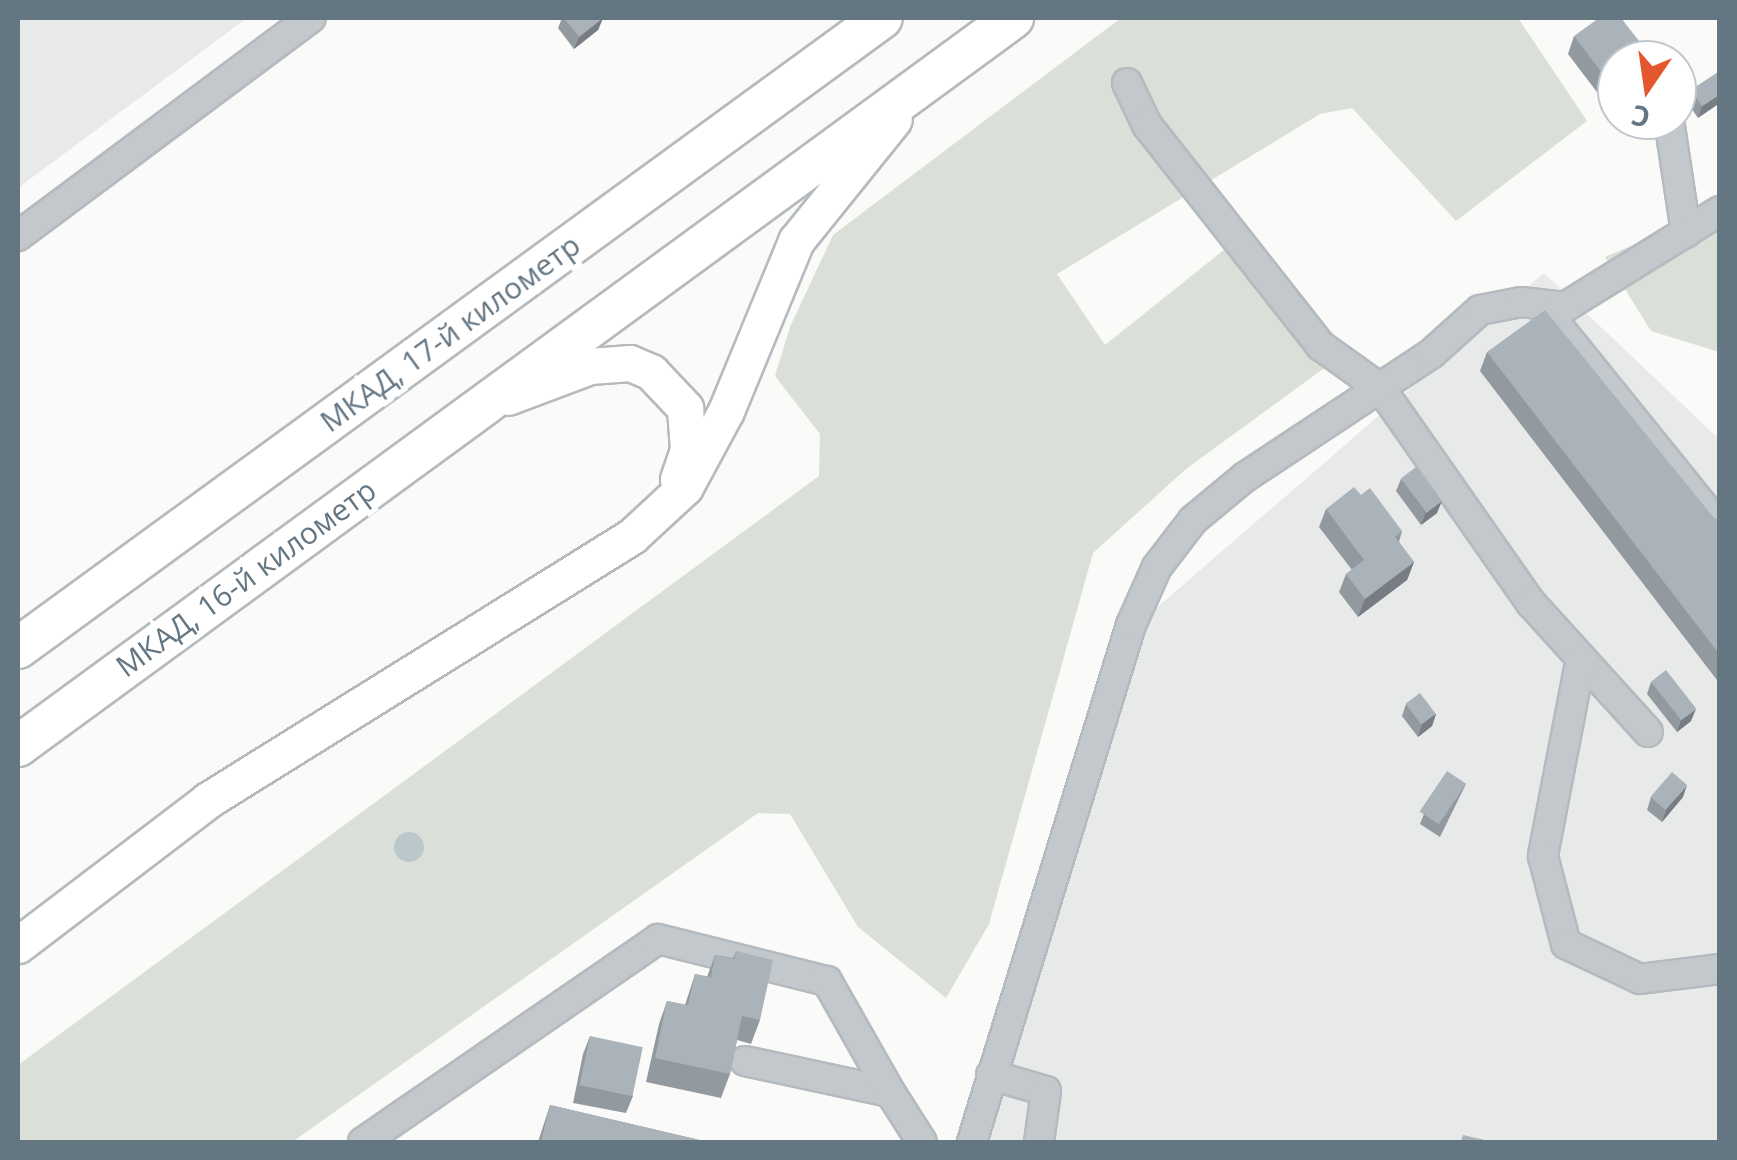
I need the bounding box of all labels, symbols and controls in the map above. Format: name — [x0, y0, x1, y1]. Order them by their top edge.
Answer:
north arrow — [1597, 40, 1697, 140]
text: С — [1628, 97, 1654, 138]
street label: МКАД, 17-й километр — [313, 227, 587, 439]
street label: МКАД, 16-й километр — [109, 472, 383, 684]

